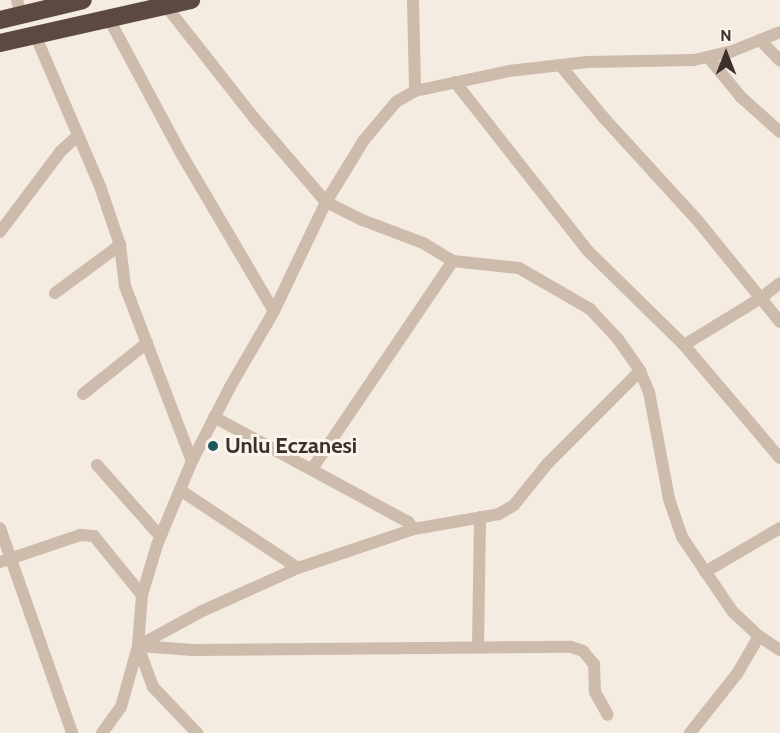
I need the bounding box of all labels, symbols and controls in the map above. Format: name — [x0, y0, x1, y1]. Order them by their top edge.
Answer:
north arrow — [696, 24, 756, 84]
text: N — [720, 26, 732, 45]
place label: Unlu Eczanesi — [225, 433, 357, 459]
marker: Unlu Eczanesi — [206, 439, 220, 453]

